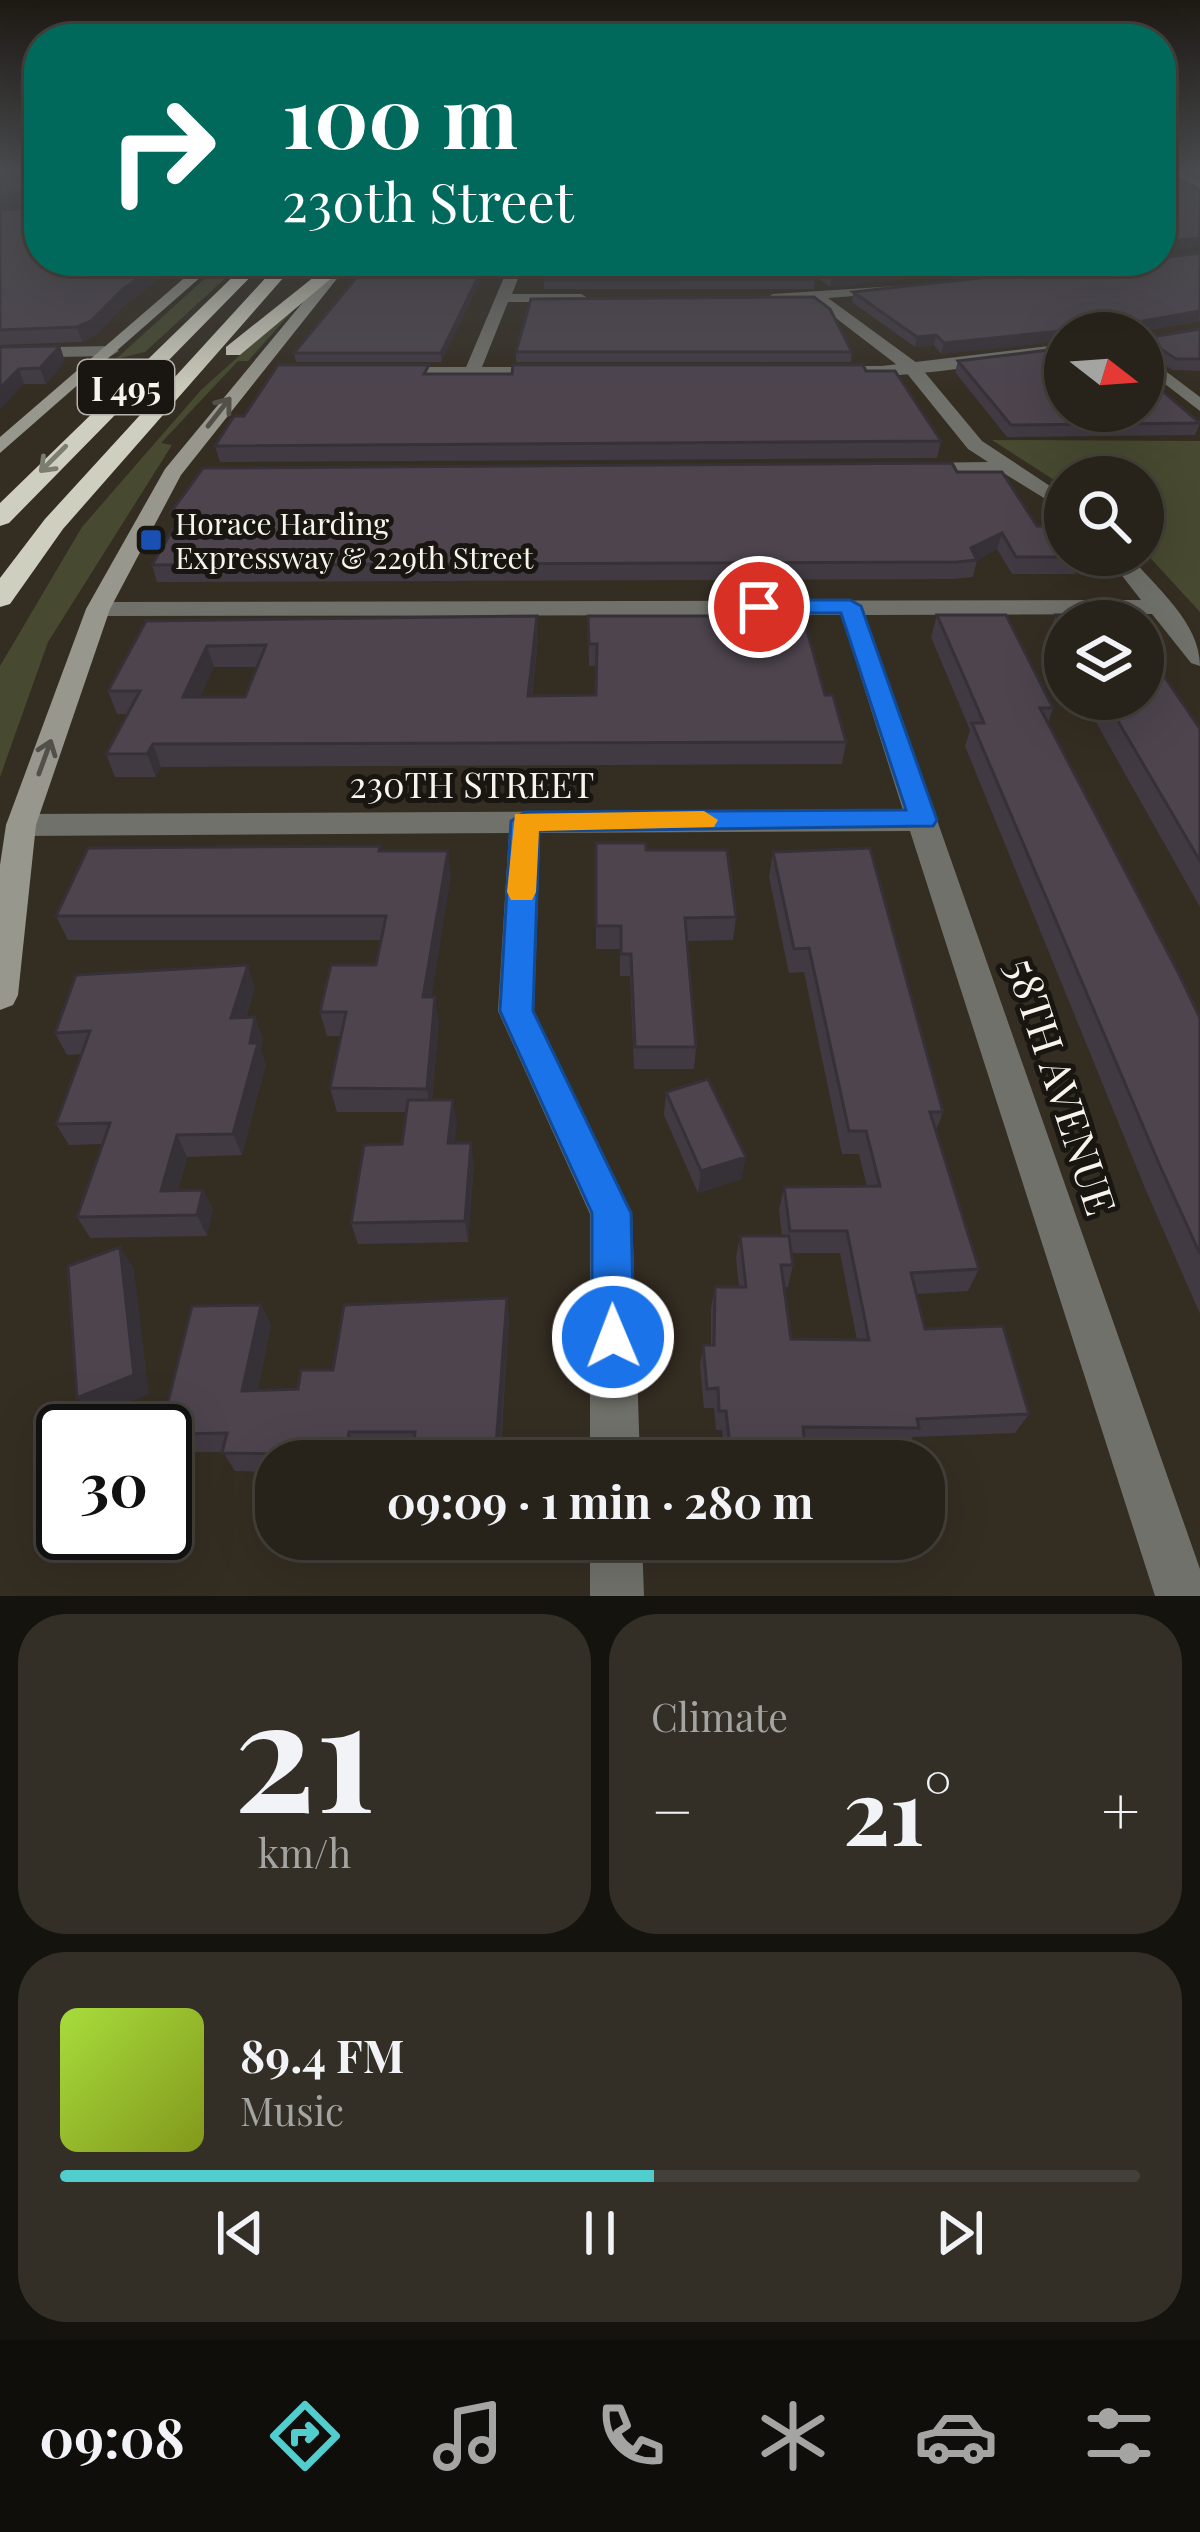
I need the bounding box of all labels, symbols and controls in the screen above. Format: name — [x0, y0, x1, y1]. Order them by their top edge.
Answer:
text: 100 m — [282, 58, 518, 170]
icon: right — [84, 72, 240, 228]
text: 230th Street — [282, 165, 574, 237]
north arrow — [1044, 312, 1164, 432]
map controls — [1044, 312, 1164, 720]
road number: I 495 — [78, 360, 174, 414]
one-way arrow — [205, 396, 232, 428]
one-way arrow — [39, 444, 68, 473]
button: search — [1044, 456, 1164, 576]
place label: Horace Harding Expressway & 229th Street — [175, 503, 534, 577]
marker: Horace Harding Expressway & 229th Street — [138, 527, 164, 553]
pin — [708, 556, 810, 658]
icon: arrive — [726, 574, 792, 640]
button: layers — [1044, 600, 1164, 720]
one-way arrow — [36, 740, 57, 777]
street label: 230TH STREET — [350, 759, 594, 807]
street label: 58TH AVENUE — [995, 951, 1131, 1221]
position arrow — [550, 1274, 676, 1400]
speed limit sign: 30 — [36, 1404, 192, 1560]
text: 09:09 · 1 min · 280 m — [387, 1470, 813, 1530]
text: 21 — [234, 1644, 375, 1852]
text: Climate — [651, 1690, 788, 1742]
text: 21° — [843, 1749, 952, 1869]
text: − — [651, 1765, 694, 1853]
text: + — [1101, 1765, 1140, 1853]
text: km/h — [258, 1826, 351, 1878]
text: 89.4 FM — [240, 2024, 404, 2084]
text: Music — [240, 2084, 344, 2136]
icon: previous — [207, 2200, 273, 2266]
icon: pause — [567, 2200, 633, 2266]
icon: next — [927, 2200, 993, 2266]
icon: directions — [263, 2394, 347, 2478]
icon: music — [426, 2394, 510, 2478]
icon: phone — [589, 2394, 673, 2478]
icon: climate — [751, 2394, 835, 2478]
icon: car — [914, 2394, 998, 2478]
icon: filters — [1077, 2394, 1161, 2478]
text: 09:08 — [39, 2400, 185, 2472]

